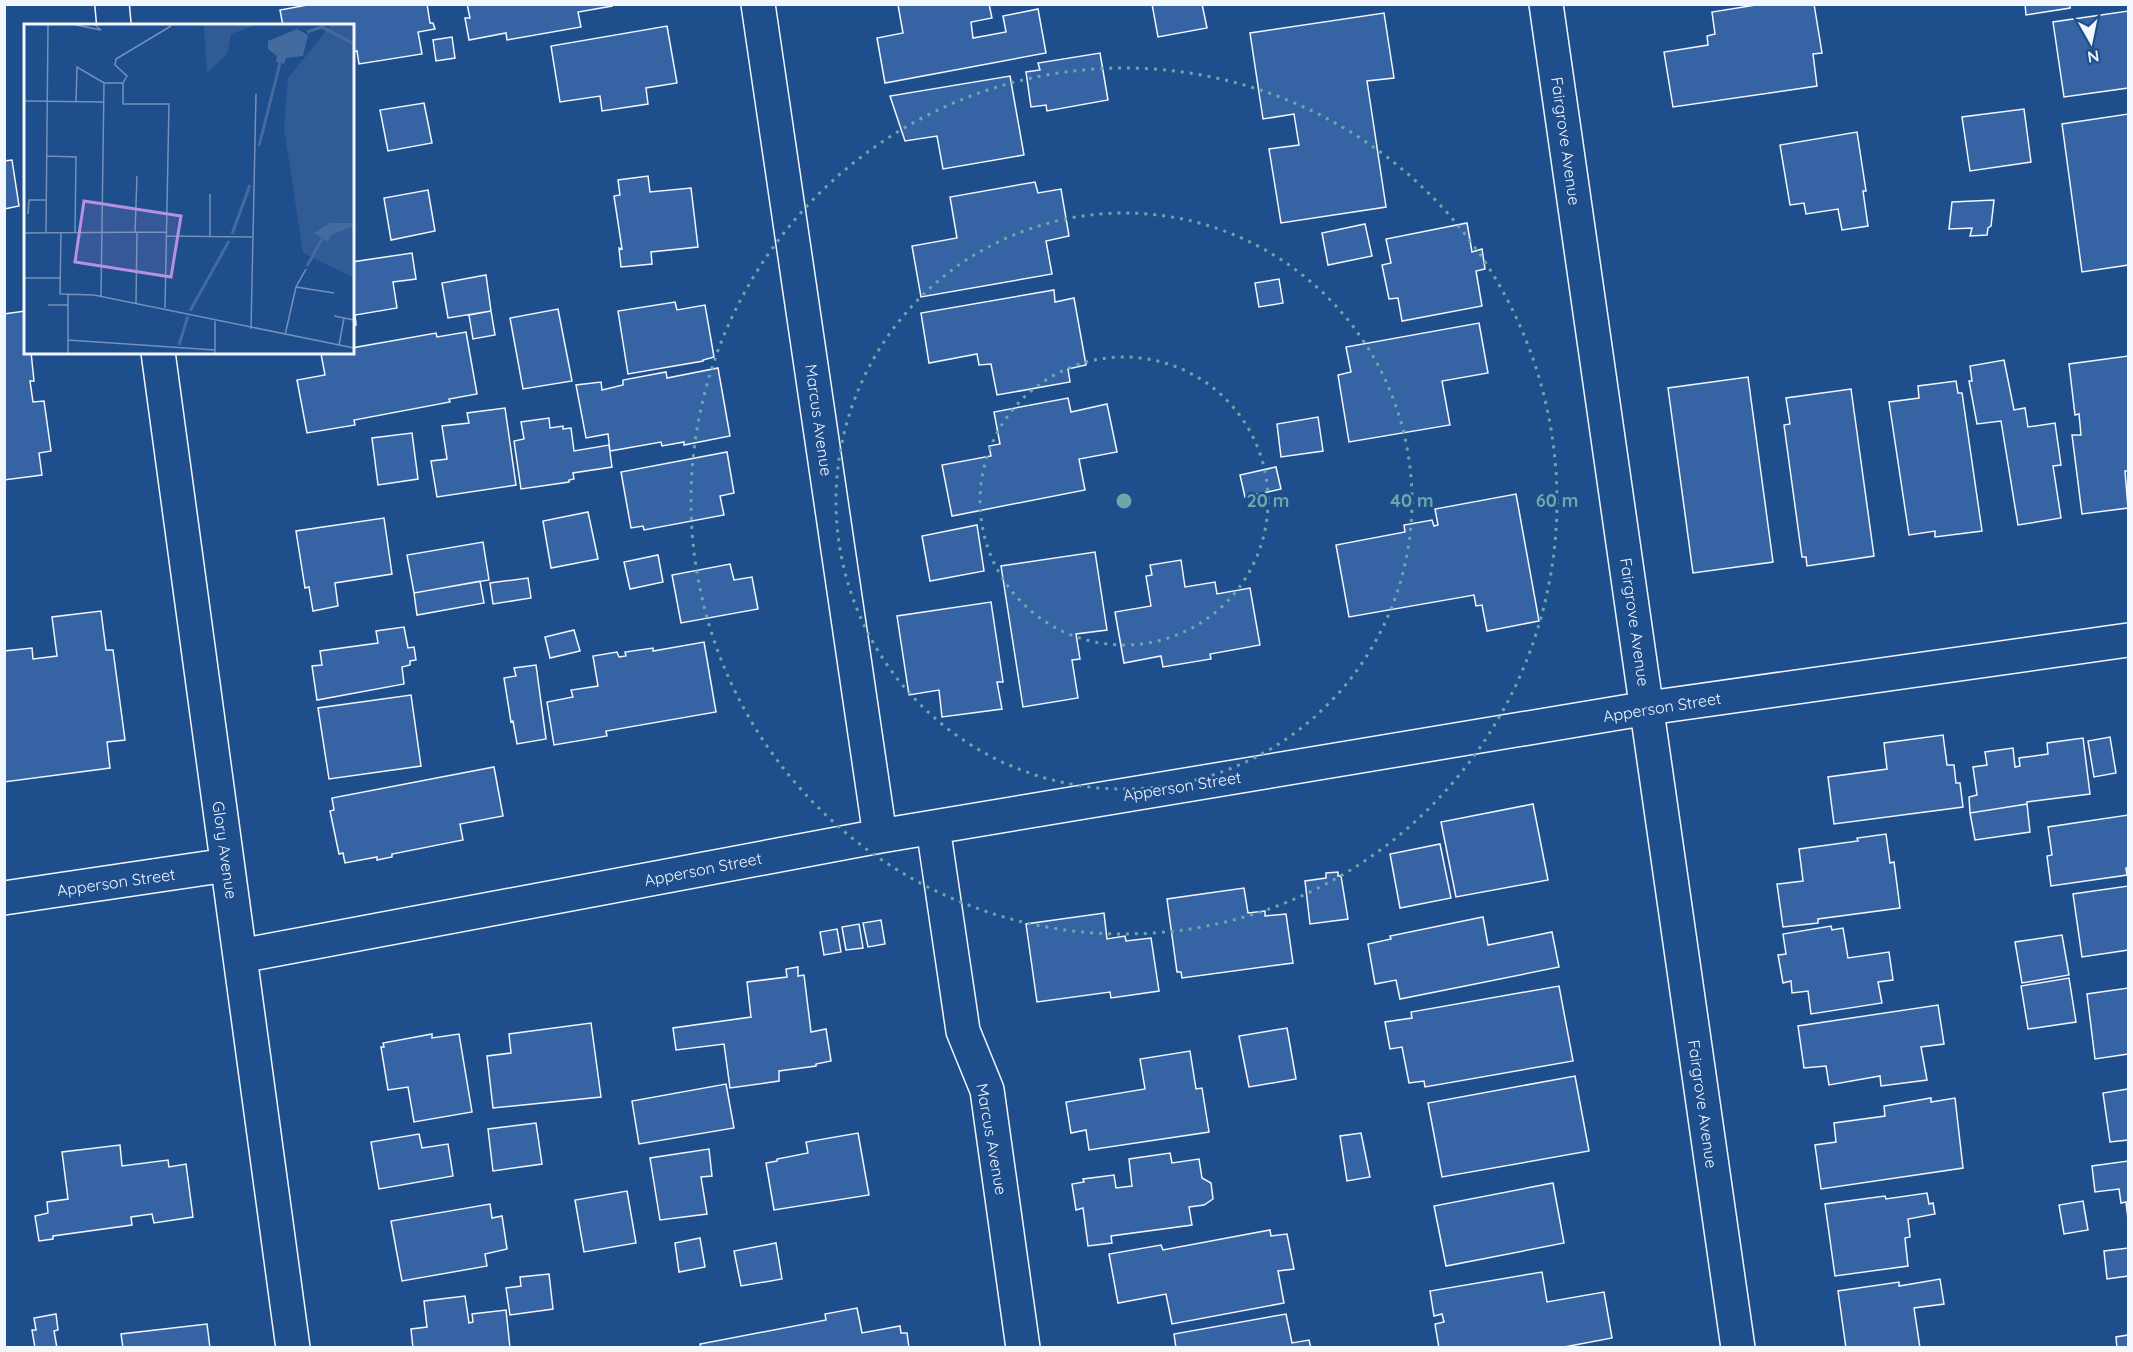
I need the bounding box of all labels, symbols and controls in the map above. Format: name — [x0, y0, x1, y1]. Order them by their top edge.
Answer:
north arrow — [2061, 12, 2121, 72]
inset map — [24, 24, 354, 354]
text: N — [2086, 46, 2101, 68]
street label: Fairgrove Avenue — [1547, 75, 1585, 207]
street label: Marcus Avenue — [801, 363, 837, 477]
text: 20 m — [1247, 489, 1289, 512]
text: 40 m — [1390, 489, 1434, 512]
text: 60 m — [1536, 489, 1578, 512]
centre of rings — [1114, 491, 1134, 511]
street label: Fairgrove Avenue — [1616, 556, 1654, 688]
street label: Apperson Street — [1601, 688, 1723, 726]
street label: Apperson Street — [1121, 767, 1243, 805]
street label: Glory Avenue — [208, 800, 242, 900]
street label: Apperson Street — [642, 848, 764, 890]
street label: Apperson Street — [55, 864, 177, 900]
street label: Fairgrove Avenue — [1684, 1038, 1722, 1170]
street label: Marcus Avenue — [972, 1082, 1012, 1196]

